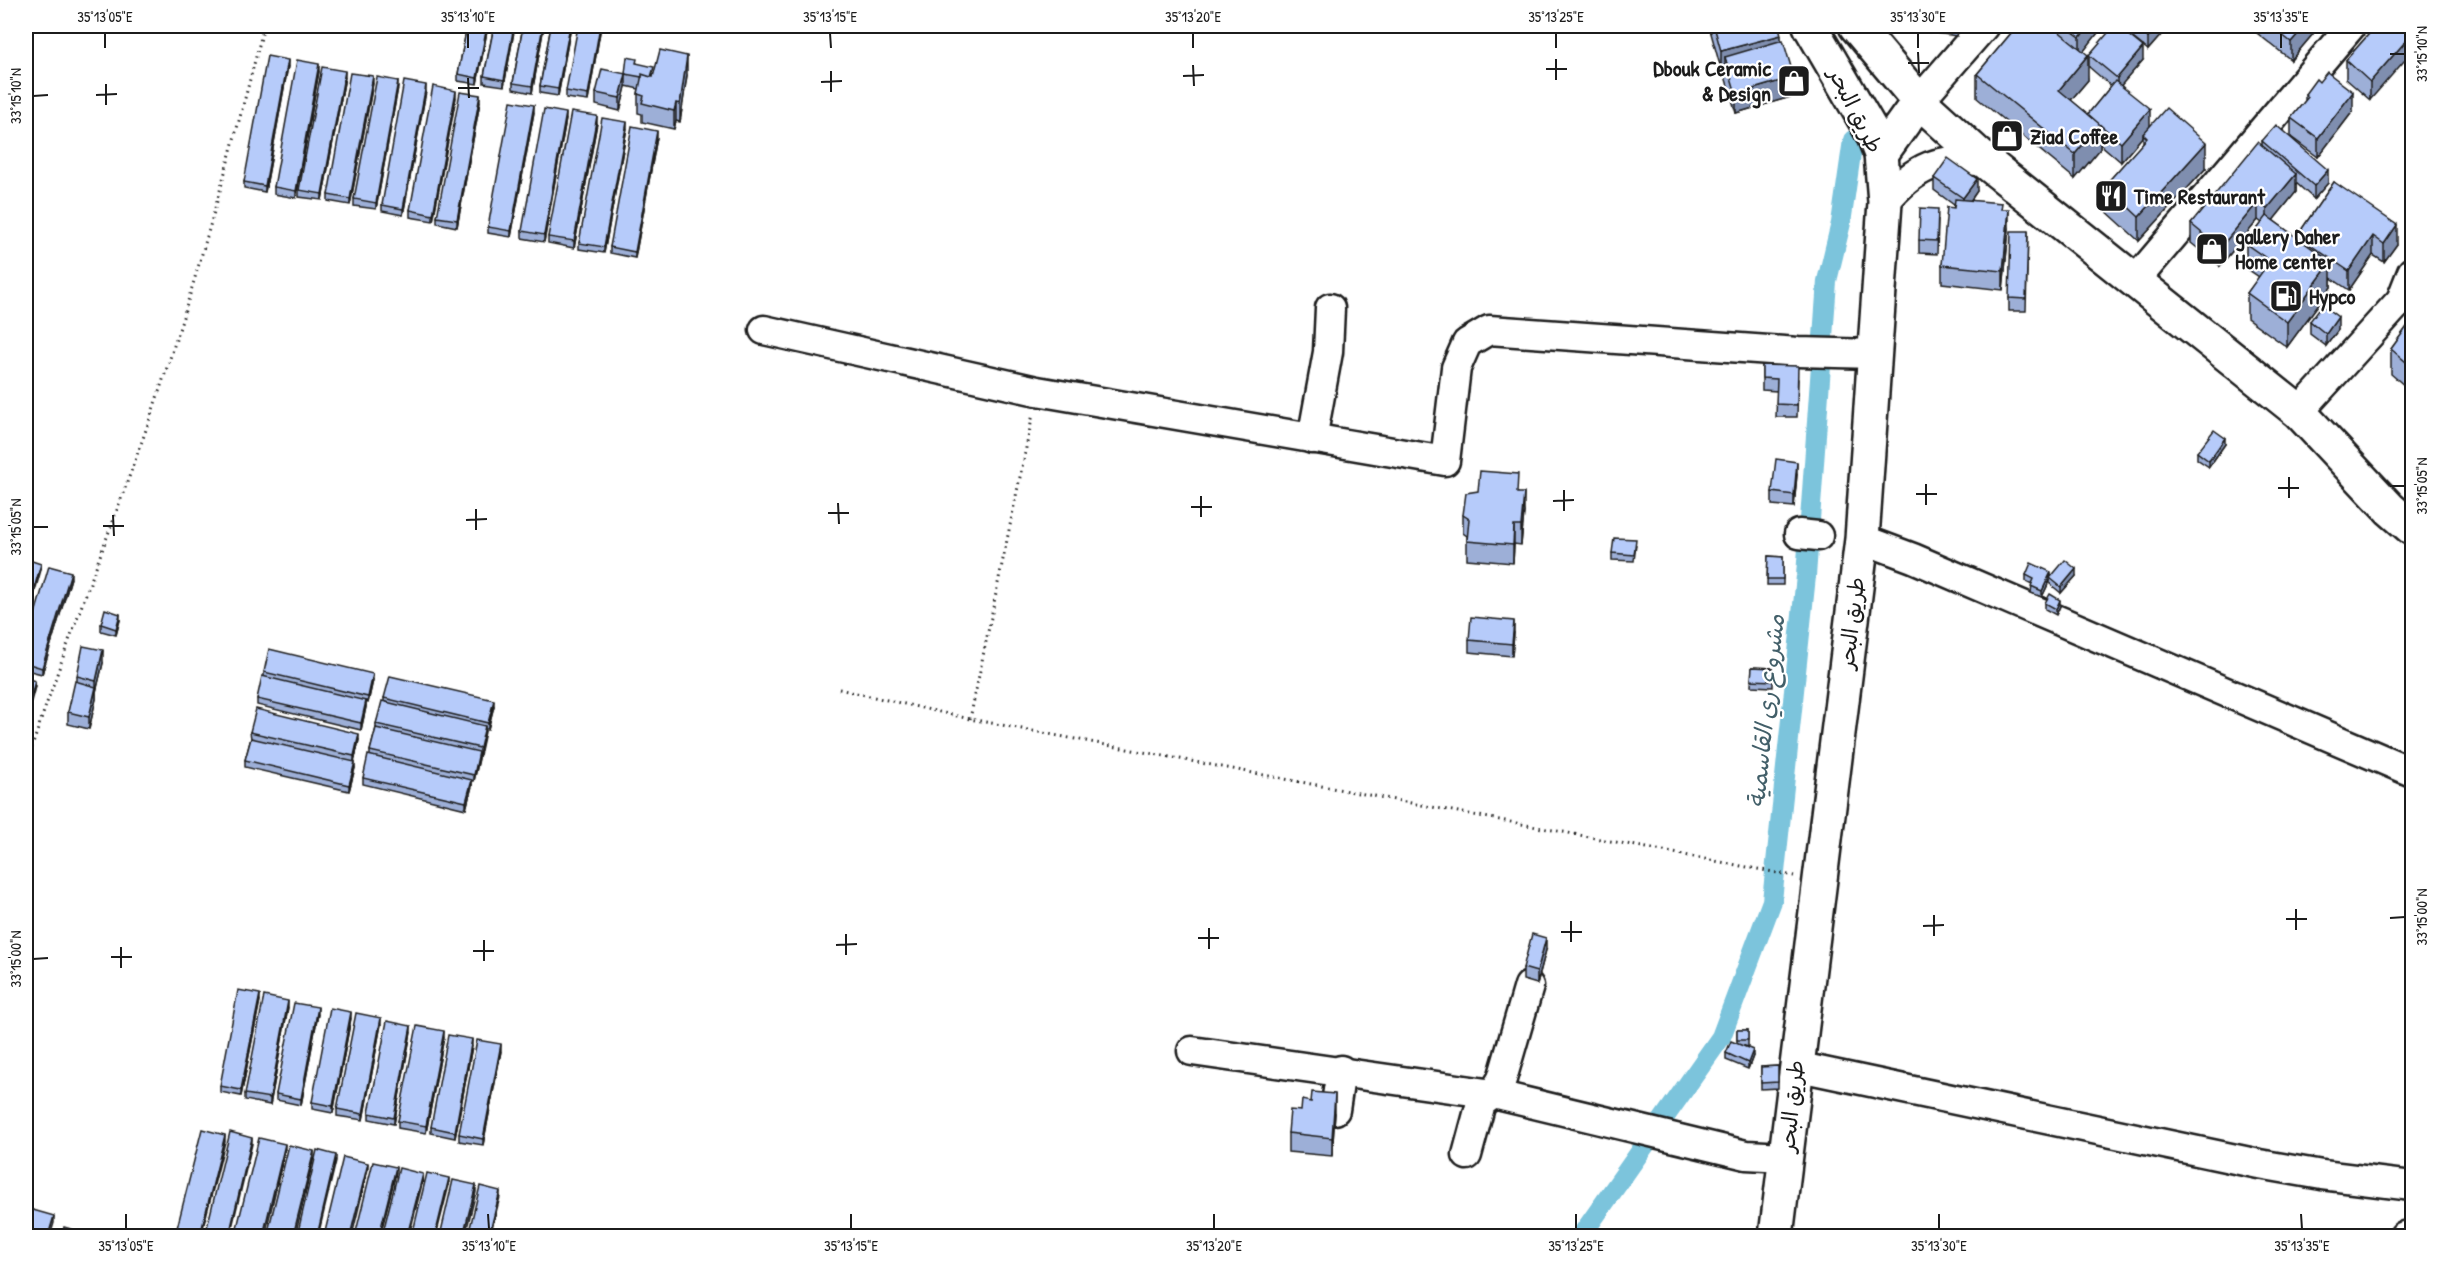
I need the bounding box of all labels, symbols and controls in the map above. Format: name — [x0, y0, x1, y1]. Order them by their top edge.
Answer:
text: 35°13'05"E — [77, 6, 133, 27]
text: 35°13'10"E — [441, 6, 496, 27]
text: 35°13'15"E — [803, 6, 857, 27]
text: 35°13'20"E — [1165, 6, 1221, 27]
text: 35°13'25"E — [1528, 6, 1584, 27]
text: 35°13'30"E — [1890, 6, 1946, 27]
text: 35°13'35"E — [2253, 6, 2309, 27]
text: 33°15'10"N — [2411, 26, 2432, 82]
place label: Dbouk Ceramic & Design — [1653, 53, 1771, 109]
street label: طريق البحر — [1821, 60, 1890, 158]
shop icon: Dbouk Ceramic & Design — [1776, 63, 1812, 99]
text: 33°15'10"N — [5, 68, 26, 124]
shop icon: Ziad Coffee — [1989, 118, 2025, 154]
place label: Ziad Coffee — [2030, 121, 2119, 151]
restaurant icon: Time Restaurant — [2093, 178, 2129, 214]
place label: Time Restaurant — [2133, 181, 2266, 211]
place label: gallery Daher Home center — [2235, 221, 2341, 276]
shop icon: gallery Daher Home center — [2194, 231, 2230, 267]
fuel station icon: Hypco — [2268, 278, 2304, 314]
place label: Hypco — [2309, 281, 2356, 312]
text: 33°15'05"N — [2411, 458, 2432, 514]
text: 33°15'05"N — [5, 499, 26, 555]
street label: طريق البحر — [1830, 575, 1872, 673]
water label: مشروع ري القاسمية — [1739, 613, 1793, 809]
text: 33°15'00"N — [2411, 888, 2432, 946]
text: 33°15'00"N — [5, 930, 26, 988]
street label: طريق البحر — [1771, 1059, 1811, 1155]
text: 35°13'05"E — [98, 1235, 154, 1256]
text: 35°13'10"E — [462, 1235, 517, 1256]
text: 35°13'15"E — [824, 1235, 878, 1256]
text: 35°13'20"E — [1186, 1235, 1242, 1256]
text: 35°13'25"E — [1548, 1235, 1604, 1256]
text: 35°13'30"E — [1911, 1235, 1967, 1256]
text: 35°13'35"E — [2274, 1235, 2330, 1256]

